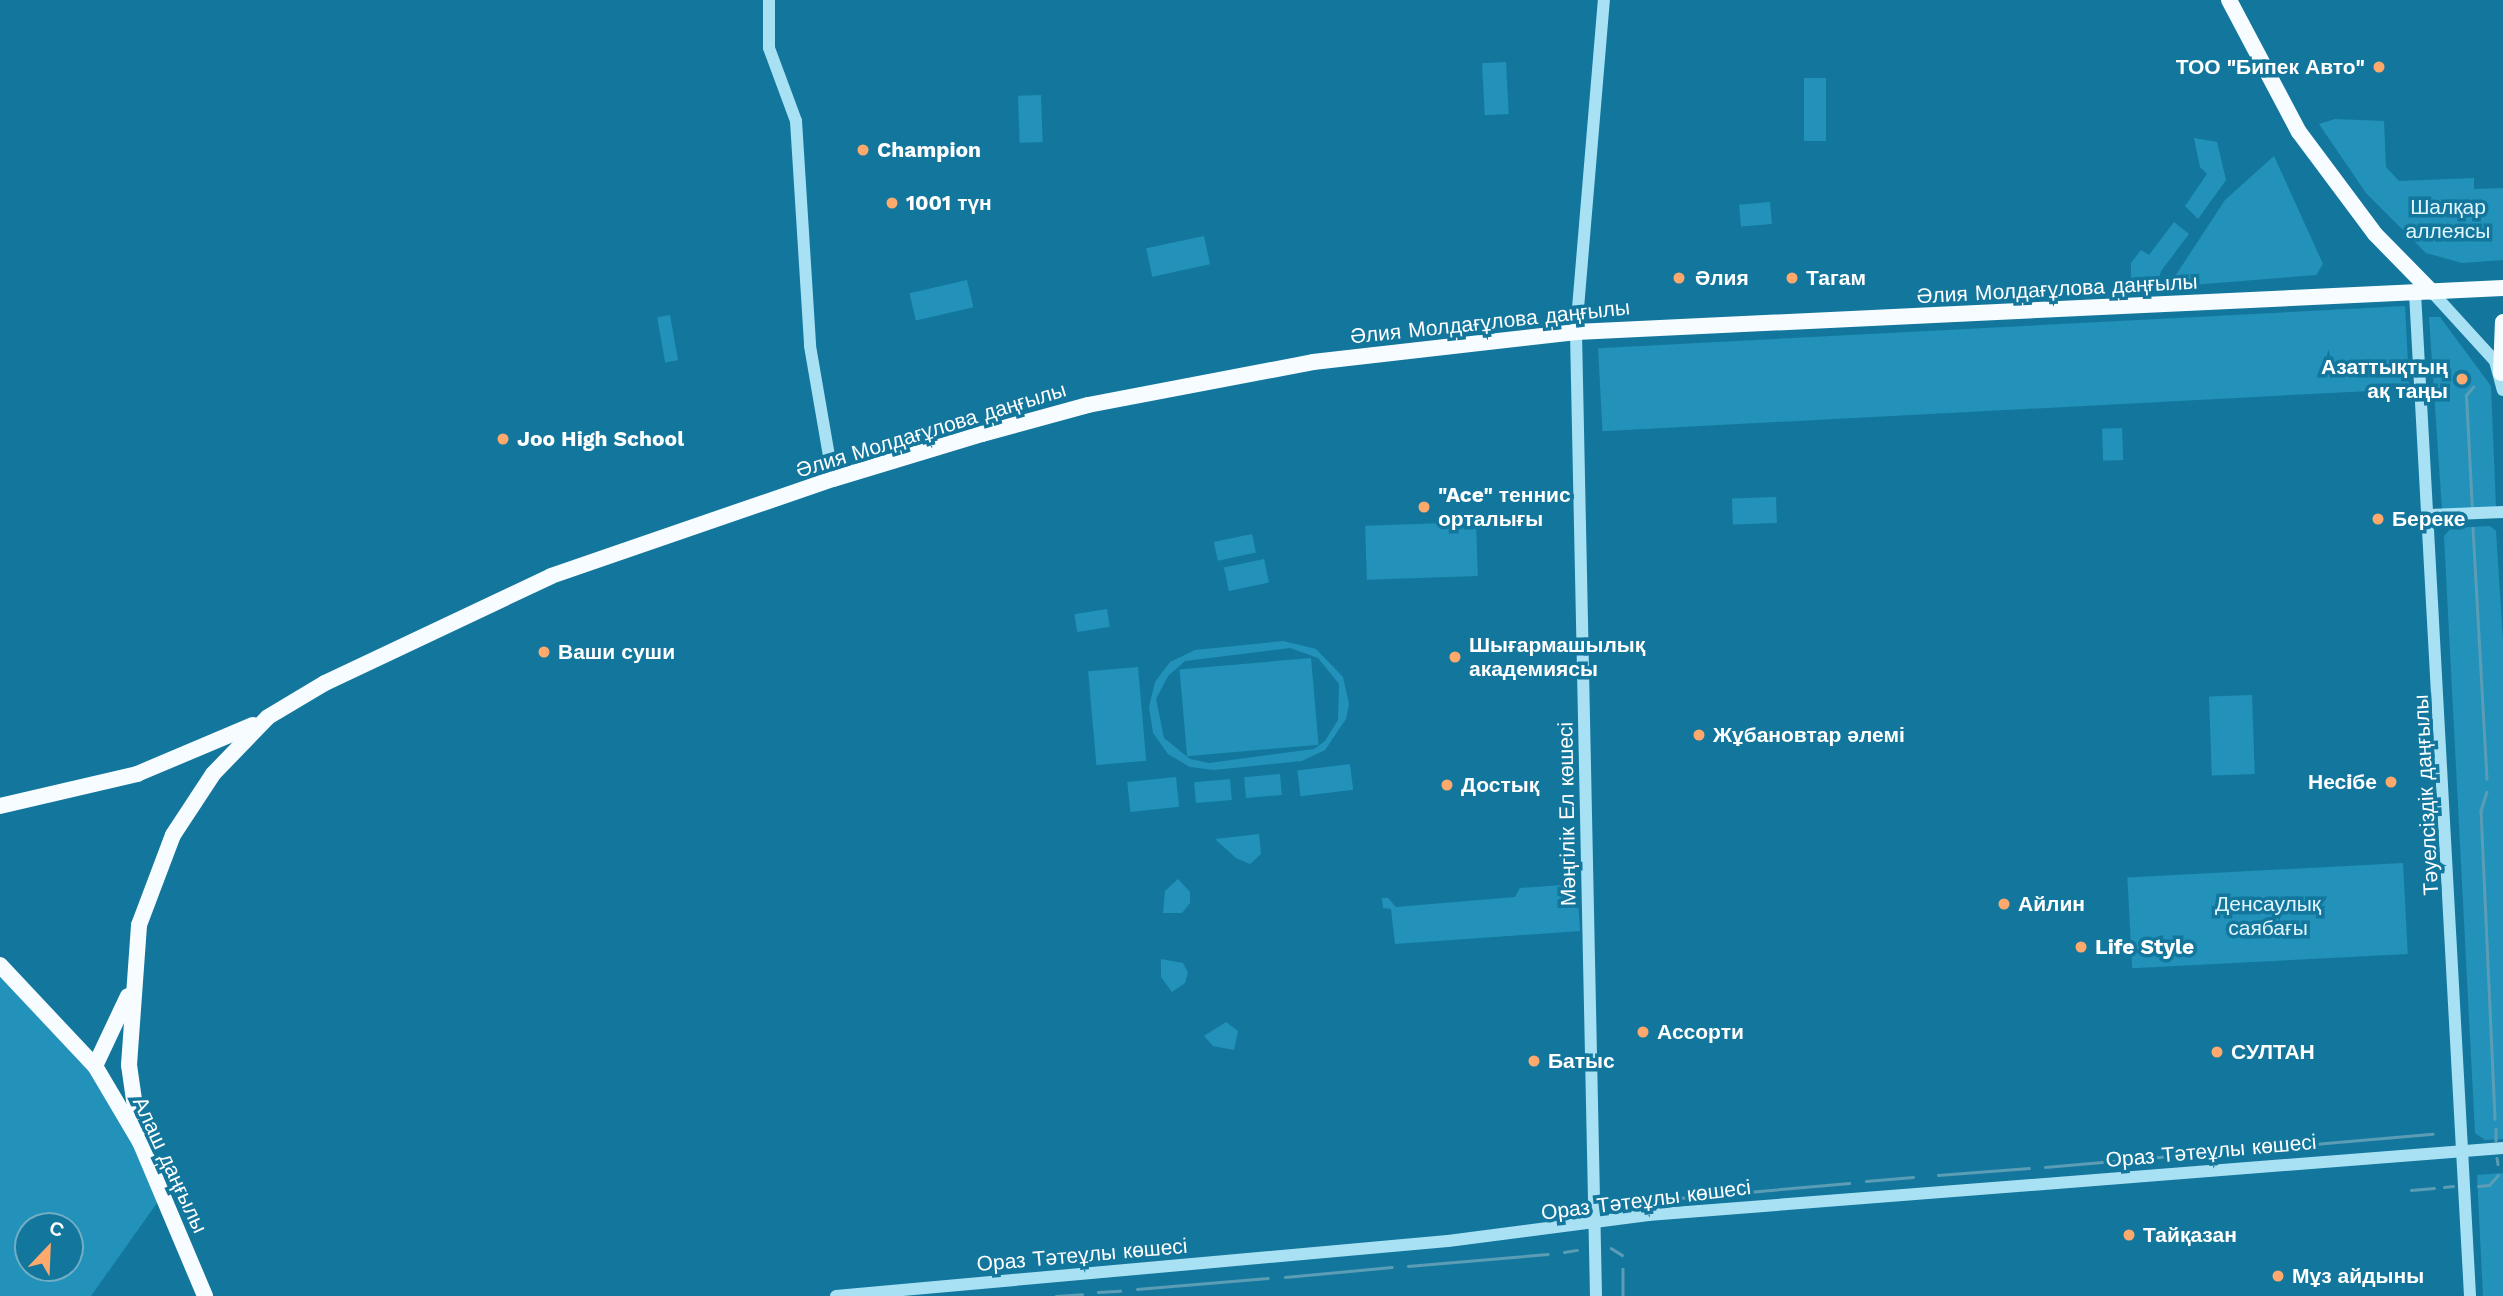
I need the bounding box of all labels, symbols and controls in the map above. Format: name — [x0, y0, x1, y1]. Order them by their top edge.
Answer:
place label: ТОО "Бипек Авто" — [2176, 54, 2365, 80]
marker: ТОО "Бипек Авто" — [2371, 59, 2387, 75]
place label: Champion — [877, 137, 981, 163]
marker: Champion — [855, 142, 871, 158]
place label: 1001 түн — [906, 190, 992, 216]
park label: Шалқар аллеясы — [2406, 194, 2490, 244]
marker: 1001 түн — [884, 195, 900, 211]
place label: Әлия — [1695, 265, 1749, 291]
place label: Тагам — [1806, 265, 1866, 291]
marker: Әлия — [1669, 268, 1689, 288]
street label: Әлия Молдағұлова даңғылы — [1916, 269, 2198, 309]
marker: Тагам — [1784, 270, 1800, 286]
street label: Әлия Молдағұлова даңғылы — [1349, 295, 1631, 349]
place label: Азаттықтың ақ таңы — [2321, 354, 2448, 404]
marker: Азаттықтың ақ таңы — [2454, 371, 2470, 387]
street label: Әлия Молдағұлова даңғылы — [793, 377, 1069, 483]
place label: Joo High School — [517, 426, 684, 452]
marker: Joo High School — [495, 431, 511, 447]
place label: "Ace" теннис орталығы — [1438, 482, 1571, 532]
marker: "Ace" теннис орталығы — [1416, 499, 1432, 515]
place label: Береке — [2392, 506, 2465, 532]
marker: Береке — [2370, 511, 2386, 527]
place label: Шығармашылық академиясы — [1469, 632, 1645, 682]
place label: Ваши суши — [558, 639, 675, 665]
marker: Ваши суши — [536, 644, 552, 660]
marker: Шығармашылық академиясы — [1447, 649, 1463, 665]
street label: Тәуелсіздік даңғылы — [2408, 694, 2444, 896]
street label: Мәңгілік Ел көшесі — [1553, 722, 1581, 906]
place label: Жұбановтар әлемі — [1713, 722, 1905, 748]
marker: Жұбановтар әлемі — [1691, 727, 1707, 743]
place label: Несiбе — [2308, 769, 2377, 795]
place label: Достық — [1461, 772, 1539, 798]
marker: Несiбе — [2383, 774, 2399, 790]
marker: Достық — [1439, 777, 1455, 793]
place label: Айлин — [2018, 891, 2085, 917]
park label: Денсаулық саябағы — [2215, 891, 2321, 941]
marker: Айлин — [1996, 896, 2012, 912]
place label: Life Style — [2095, 934, 2194, 960]
marker: Life Style — [2073, 939, 2089, 955]
place label: Ассорти — [1657, 1019, 1744, 1045]
marker: Ассорти — [1635, 1024, 1651, 1040]
place label: СУЛТАН — [2231, 1039, 2315, 1065]
marker: СУЛТАН — [2209, 1044, 2225, 1060]
place label: Батыс — [1548, 1048, 1615, 1074]
marker: Батыс — [1526, 1053, 1542, 1069]
street label: Алаш даңғылы — [127, 1093, 213, 1237]
street label: Ораз Тәтеұлы көшесі — [2105, 1129, 2317, 1173]
street label: Ораз Тәтеұлы көшесі — [1540, 1175, 1752, 1225]
north arrow — [14, 1212, 84, 1282]
text: С — [46, 1216, 67, 1242]
place label: Тайқазан — [2143, 1222, 2237, 1248]
marker: Тайқазан — [2121, 1227, 2137, 1243]
street label: Ораз Тәтеұлы көшесі — [976, 1233, 1188, 1277]
place label: Мұз айдыны — [2292, 1263, 2424, 1289]
marker: Мұз айдыны — [2270, 1268, 2286, 1284]

